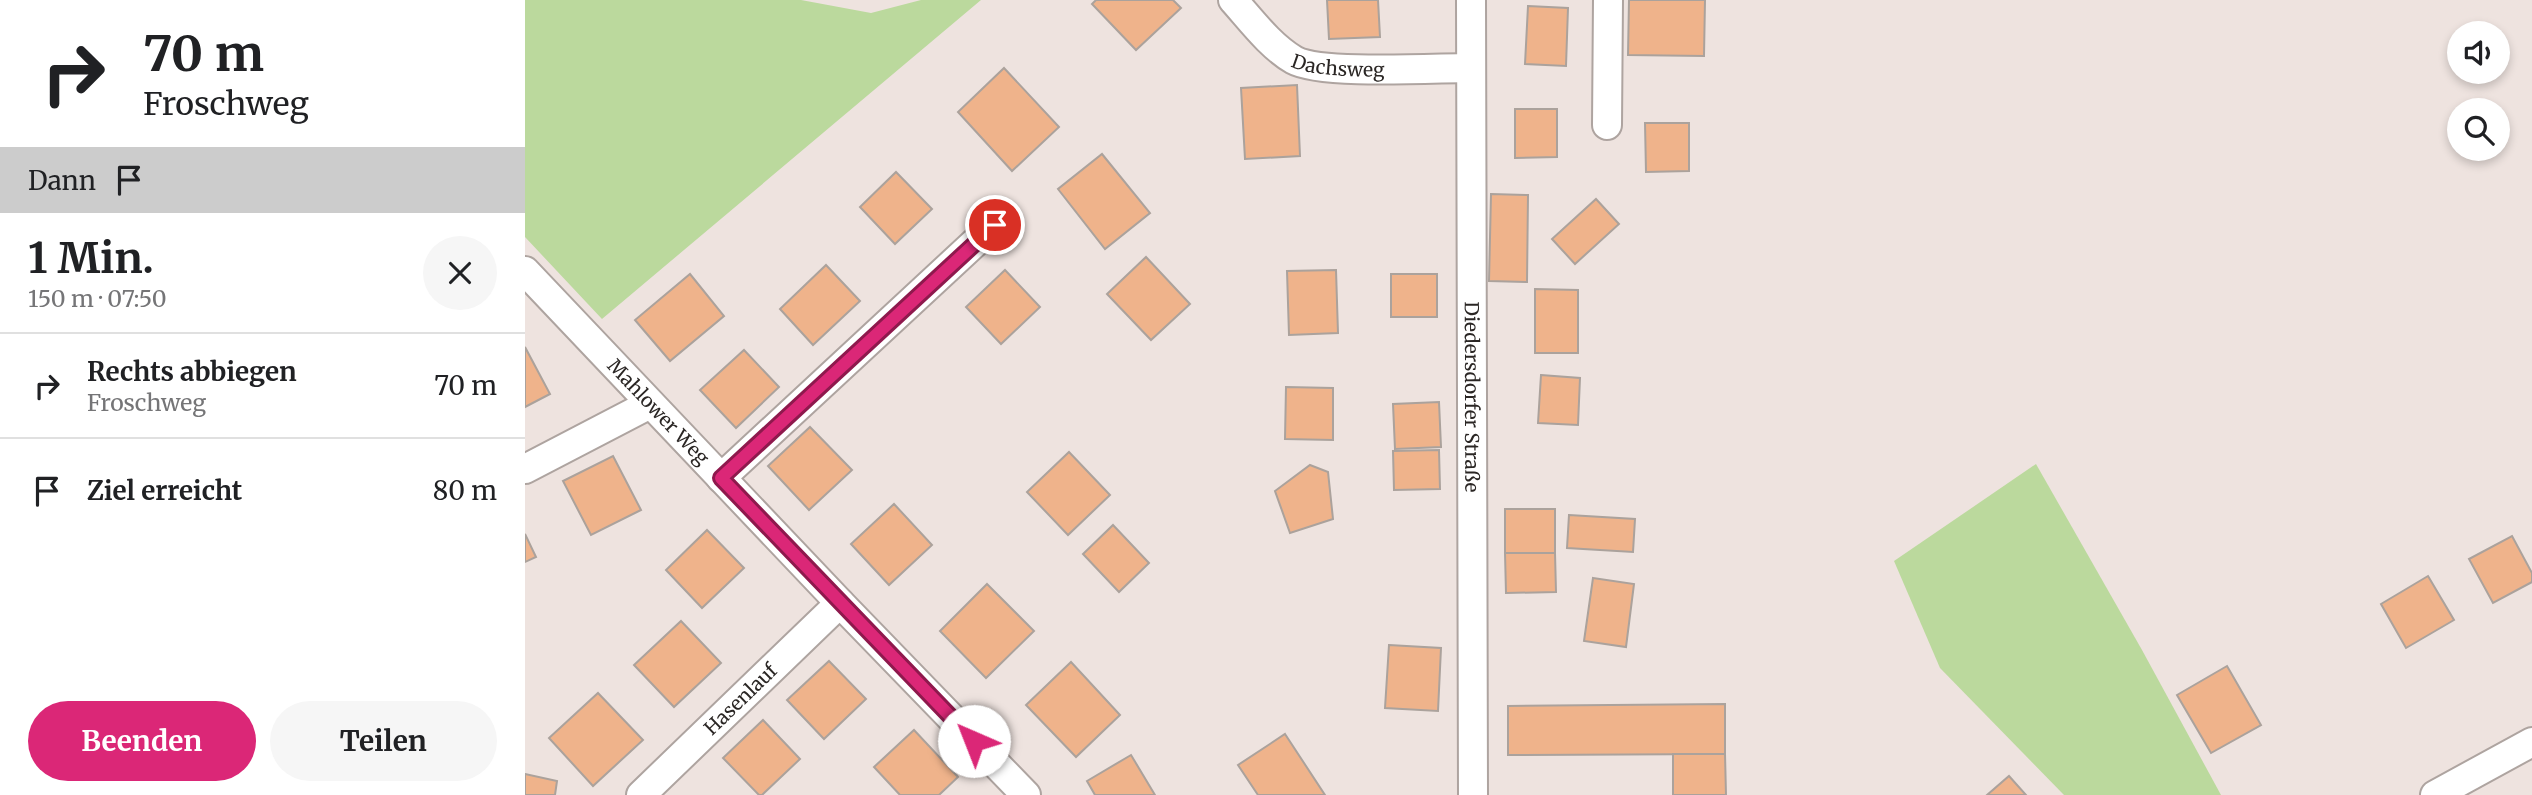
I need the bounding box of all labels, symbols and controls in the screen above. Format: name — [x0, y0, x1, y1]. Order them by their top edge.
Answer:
map controls — [2447, 21, 2510, 161]
button: sound — [2447, 21, 2510, 84]
text: 70 m — [143, 23, 264, 84]
icon: right — [28, 28, 119, 119]
street label: Dachsweg — [1288, 49, 1385, 82]
text: Froschweg — [143, 84, 309, 124]
button: search — [2447, 98, 2510, 161]
icon: arrive — [110, 161, 148, 199]
text: Dann — [28, 164, 96, 197]
pin — [965, 195, 1025, 255]
icon: arrive — [976, 206, 1014, 244]
text: 1 Min. — [28, 232, 154, 284]
button: close — [423, 236, 497, 310]
text: 150 m · 07:50 — [28, 284, 167, 313]
street label: Diedersdorfer Straße — [1460, 302, 1484, 492]
street label: Mahlower Weg — [603, 354, 715, 470]
text: Rechts abbiegen — [87, 355, 297, 388]
icon: right — [28, 367, 66, 405]
text: 70 m — [434, 369, 497, 402]
text: Froschweg — [87, 388, 206, 417]
icon: arrive — [28, 472, 66, 510]
text: Ziel erreicht — [87, 474, 242, 507]
text: 80 m — [433, 474, 497, 507]
street label: Hasenlauf — [699, 658, 782, 740]
button: Beenden — [28, 701, 256, 781]
button: Teilen — [270, 701, 497, 781]
position arrow — [937, 704, 1011, 778]

